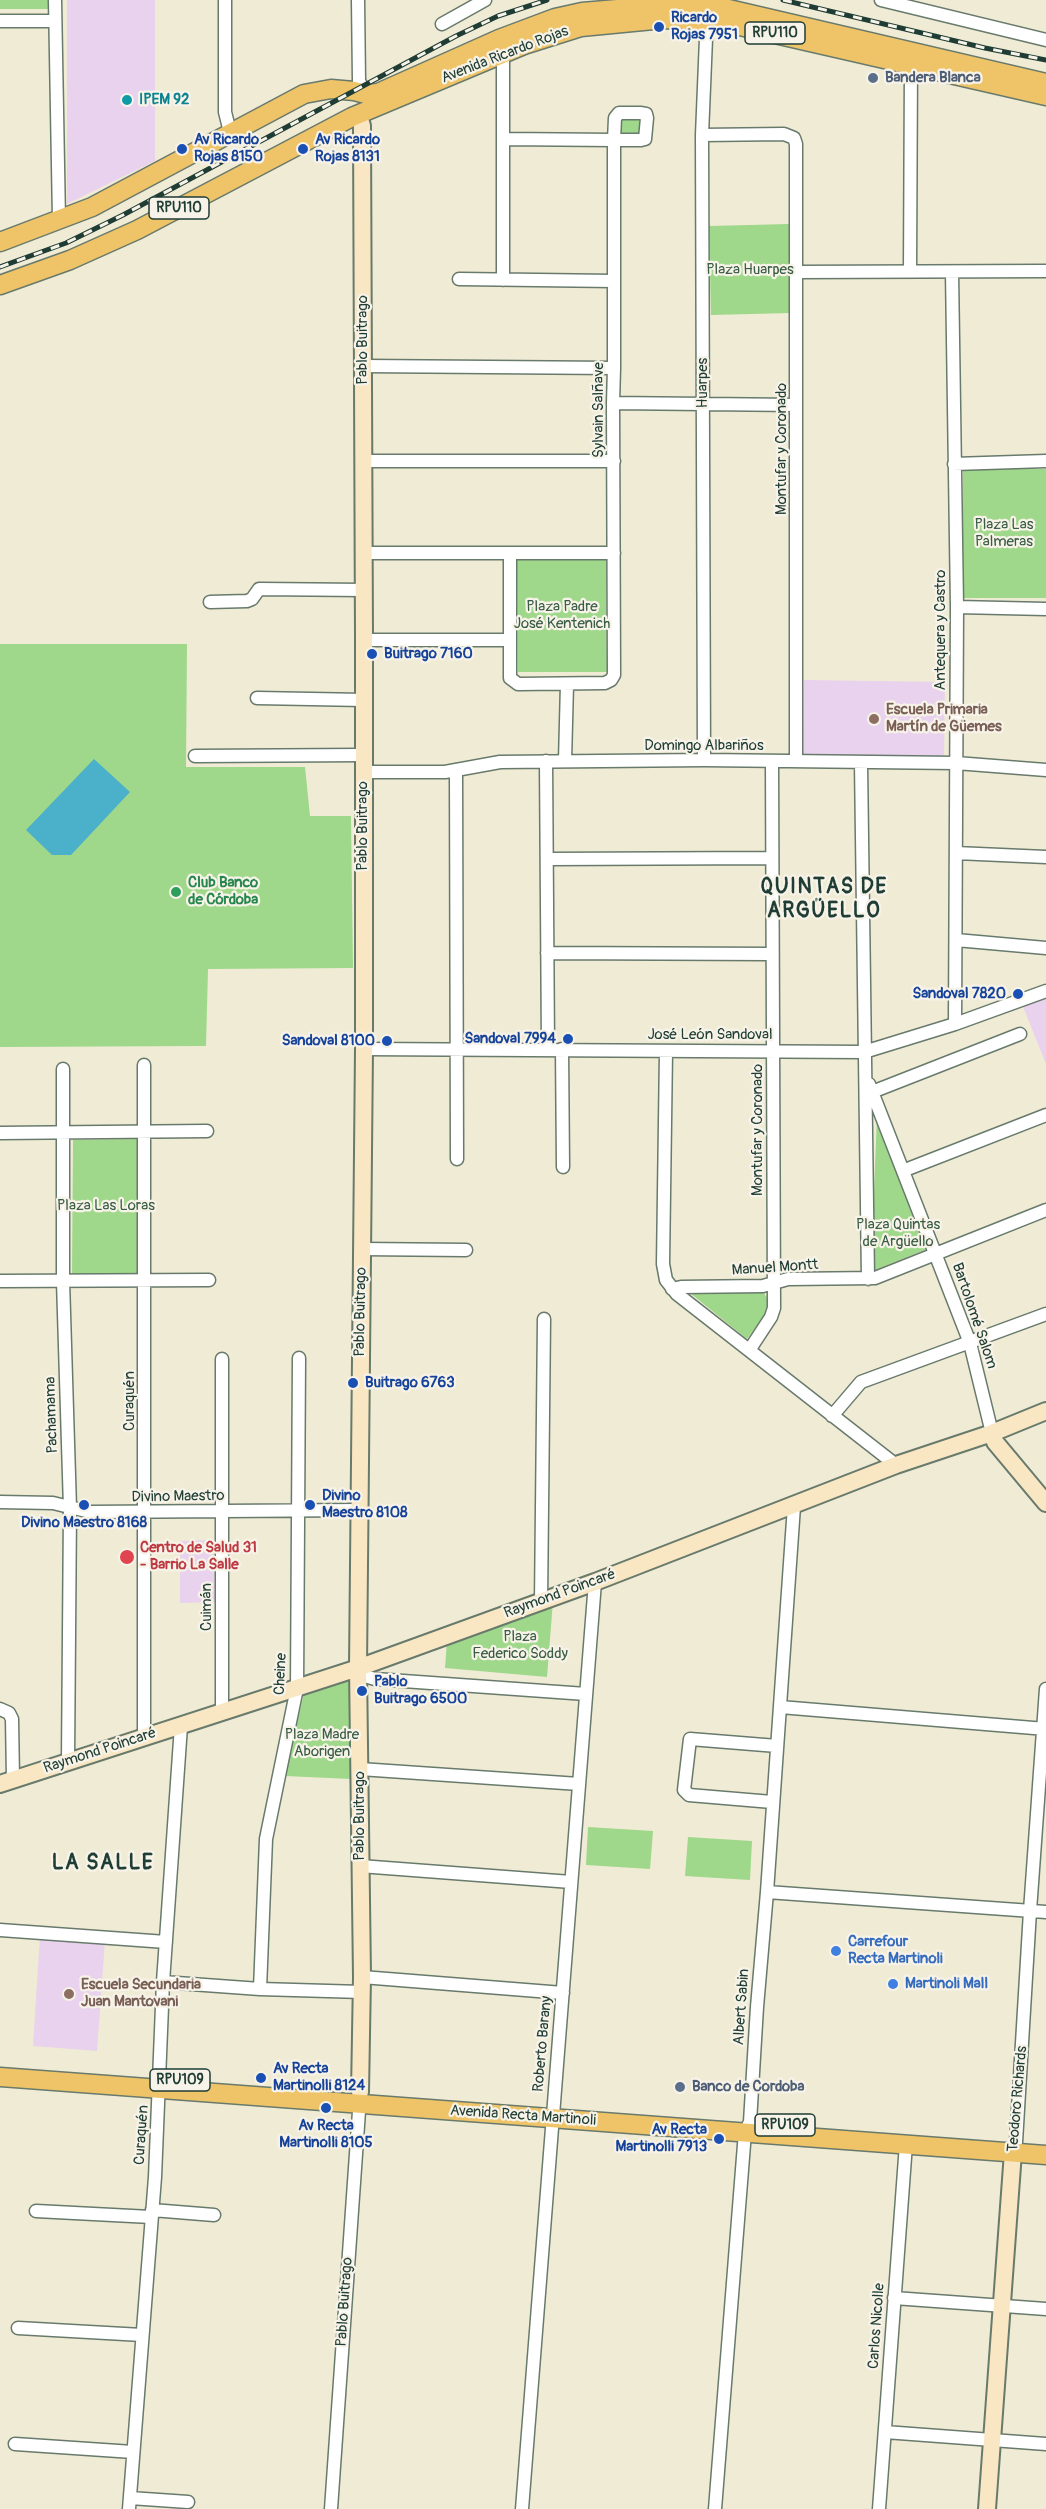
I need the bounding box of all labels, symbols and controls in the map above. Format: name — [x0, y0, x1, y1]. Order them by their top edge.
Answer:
place label: Ricardo Rojas 7951 — [671, 9, 738, 44]
marker: Ricardo Rojas 7951 — [652, 20, 666, 34]
street label: Avenida Ricardo Rojas — [439, 22, 571, 88]
road number: RPU110 — [745, 22, 805, 44]
place label: Bandera Blanca — [885, 69, 981, 87]
marker: Bandera Blanca — [866, 71, 880, 85]
place label: IPEM 92 — [139, 91, 189, 109]
marker: IPEM 92 — [120, 93, 134, 107]
place label: Av Ricardo Rojas 8150 — [194, 131, 263, 166]
place label: Av Ricardo Rojas 8131 — [315, 131, 380, 166]
marker: Av Ricardo Rojas 8150 — [175, 142, 189, 156]
marker: Av Ricardo Rojas 8131 — [296, 142, 310, 156]
road number: RPU110 — [149, 197, 209, 219]
park label: Plaza Huarpes — [706, 261, 794, 279]
street label: Pablo Buitrago — [354, 295, 372, 385]
street label: Huarpes — [694, 358, 712, 408]
street label: Sylvain Salñave — [590, 362, 608, 458]
street label: Montufar y Coronado — [773, 383, 791, 515]
park label: Plaza Las Palmeras — [974, 516, 1034, 551]
street label: Antequera y Castro — [932, 570, 950, 690]
park label: Plaza Padre José Kentenich — [514, 598, 610, 633]
place label: Buitrago 7160 — [384, 645, 473, 663]
marker: Buitrago 7160 — [365, 647, 379, 661]
place label: Escuela Primaria Martín de Güemes — [886, 701, 1002, 736]
marker: Escuela Primaria Martín de Güemes — [867, 712, 881, 726]
street label: Domingo Albariños — [644, 737, 764, 755]
street label: Pablo Buitrago — [354, 781, 372, 871]
place label: Club Banco de Córdoba — [188, 874, 258, 909]
district label: QUINTAS DE ARGÜELLO — [760, 875, 888, 925]
marker: Club Banco de Córdoba — [169, 885, 183, 899]
place label: Sandoval 7820 — [912, 985, 1006, 1003]
marker: Sandoval 7820 — [1011, 987, 1025, 1001]
street label: José León Sandoval — [647, 1026, 773, 1044]
place label: Sandoval 7994 — [465, 1030, 556, 1048]
place label: Sandoval 8100 — [282, 1032, 375, 1050]
marker: Sandoval 7994 — [561, 1032, 575, 1046]
marker: Sandoval 8100 — [380, 1034, 394, 1048]
street label: Montufar y Coronado — [749, 1064, 767, 1196]
park label: Plaza Las Loras — [57, 1197, 155, 1215]
park label: Plaza Quintas de Argüello — [856, 1216, 940, 1251]
street label: Manuel Montt — [731, 1256, 819, 1280]
street label: Bartolomé Salom — [947, 1261, 1001, 1371]
street label: Pablo Buitrago — [351, 1267, 371, 1357]
street label: Curaquén — [121, 1371, 139, 1431]
place label: Buitrago 6763 — [365, 1374, 455, 1392]
street label: Pachamama — [42, 1376, 62, 1454]
marker: Buitrago 6763 — [346, 1376, 360, 1390]
street label: Divino Maestro — [131, 1487, 225, 1507]
place label: Divino Maestro 8108 — [322, 1487, 408, 1522]
marker: Divino Maestro 8168 — [77, 1498, 91, 1512]
marker: Divino Maestro 8108 — [303, 1498, 317, 1512]
place label: Divino Maestro 8168 — [21, 1514, 147, 1532]
place label: Centro de Salud 31 - Barrio La Salle — [140, 1539, 257, 1574]
marker: Centro de Salud 31 - Barrio La Salle — [118, 1548, 136, 1566]
street label: Raymond Poincaré — [502, 1565, 618, 1623]
street label: Cuimán — [198, 1583, 216, 1631]
park label: Plaza Federico Soddy — [472, 1628, 568, 1663]
street label: Cheine — [271, 1653, 291, 1695]
place label: Pablo Buitrago 6500 — [374, 1673, 467, 1708]
marker: Pablo Buitrago 6500 — [355, 1684, 369, 1698]
street label: Raymond Poincaré — [41, 1724, 159, 1778]
park label: Plaza Madre Aborigen — [285, 1726, 359, 1761]
street label: Pablo Buitrago — [351, 1771, 369, 1861]
district label: LA SALLE — [52, 1851, 154, 1877]
place label: Carrefour Recta Martinoli — [848, 1933, 943, 1968]
marker: Carrefour Recta Martinoli — [829, 1944, 843, 1958]
street label: Albert Sabin — [730, 1968, 754, 2046]
place label: Martinoli Mall — [905, 1975, 988, 1993]
place label: Escuela Secundaria Juan Mantovani — [81, 1976, 201, 2011]
marker: Martinoli Mall — [886, 1977, 900, 1991]
marker: Escuela Secundaria Juan Mantovani — [62, 1987, 76, 2001]
street label: Roberto Barany — [530, 1995, 556, 2093]
street label: Teodoro Richards — [1004, 2045, 1032, 2153]
place label: Av Recta Martinolli 8124 — [273, 2060, 365, 2095]
road number: RPU109 — [150, 2069, 210, 2091]
marker: Av Recta Martinolli 8124 — [254, 2071, 268, 2085]
place label: Banco de Cordoba — [692, 2078, 804, 2096]
marker: Banco de Cordoba — [673, 2080, 687, 2094]
marker: Av Recta Martinolli 8105 — [319, 2101, 333, 2115]
street label: Avenida Recta Martinoli — [449, 2102, 597, 2130]
street label: Curaquén — [131, 2104, 153, 2166]
road number: RPU109 — [755, 2114, 815, 2136]
place label: Av Recta Martinolli 8105 — [279, 2117, 373, 2152]
place label: Av Recta Martinolli 7913 — [616, 2121, 707, 2156]
marker: Av Recta Martinolli 7913 — [712, 2132, 726, 2146]
street label: Pablo Buitrago — [333, 2257, 357, 2347]
street label: Carlos Nicolle — [865, 2282, 889, 2370]

